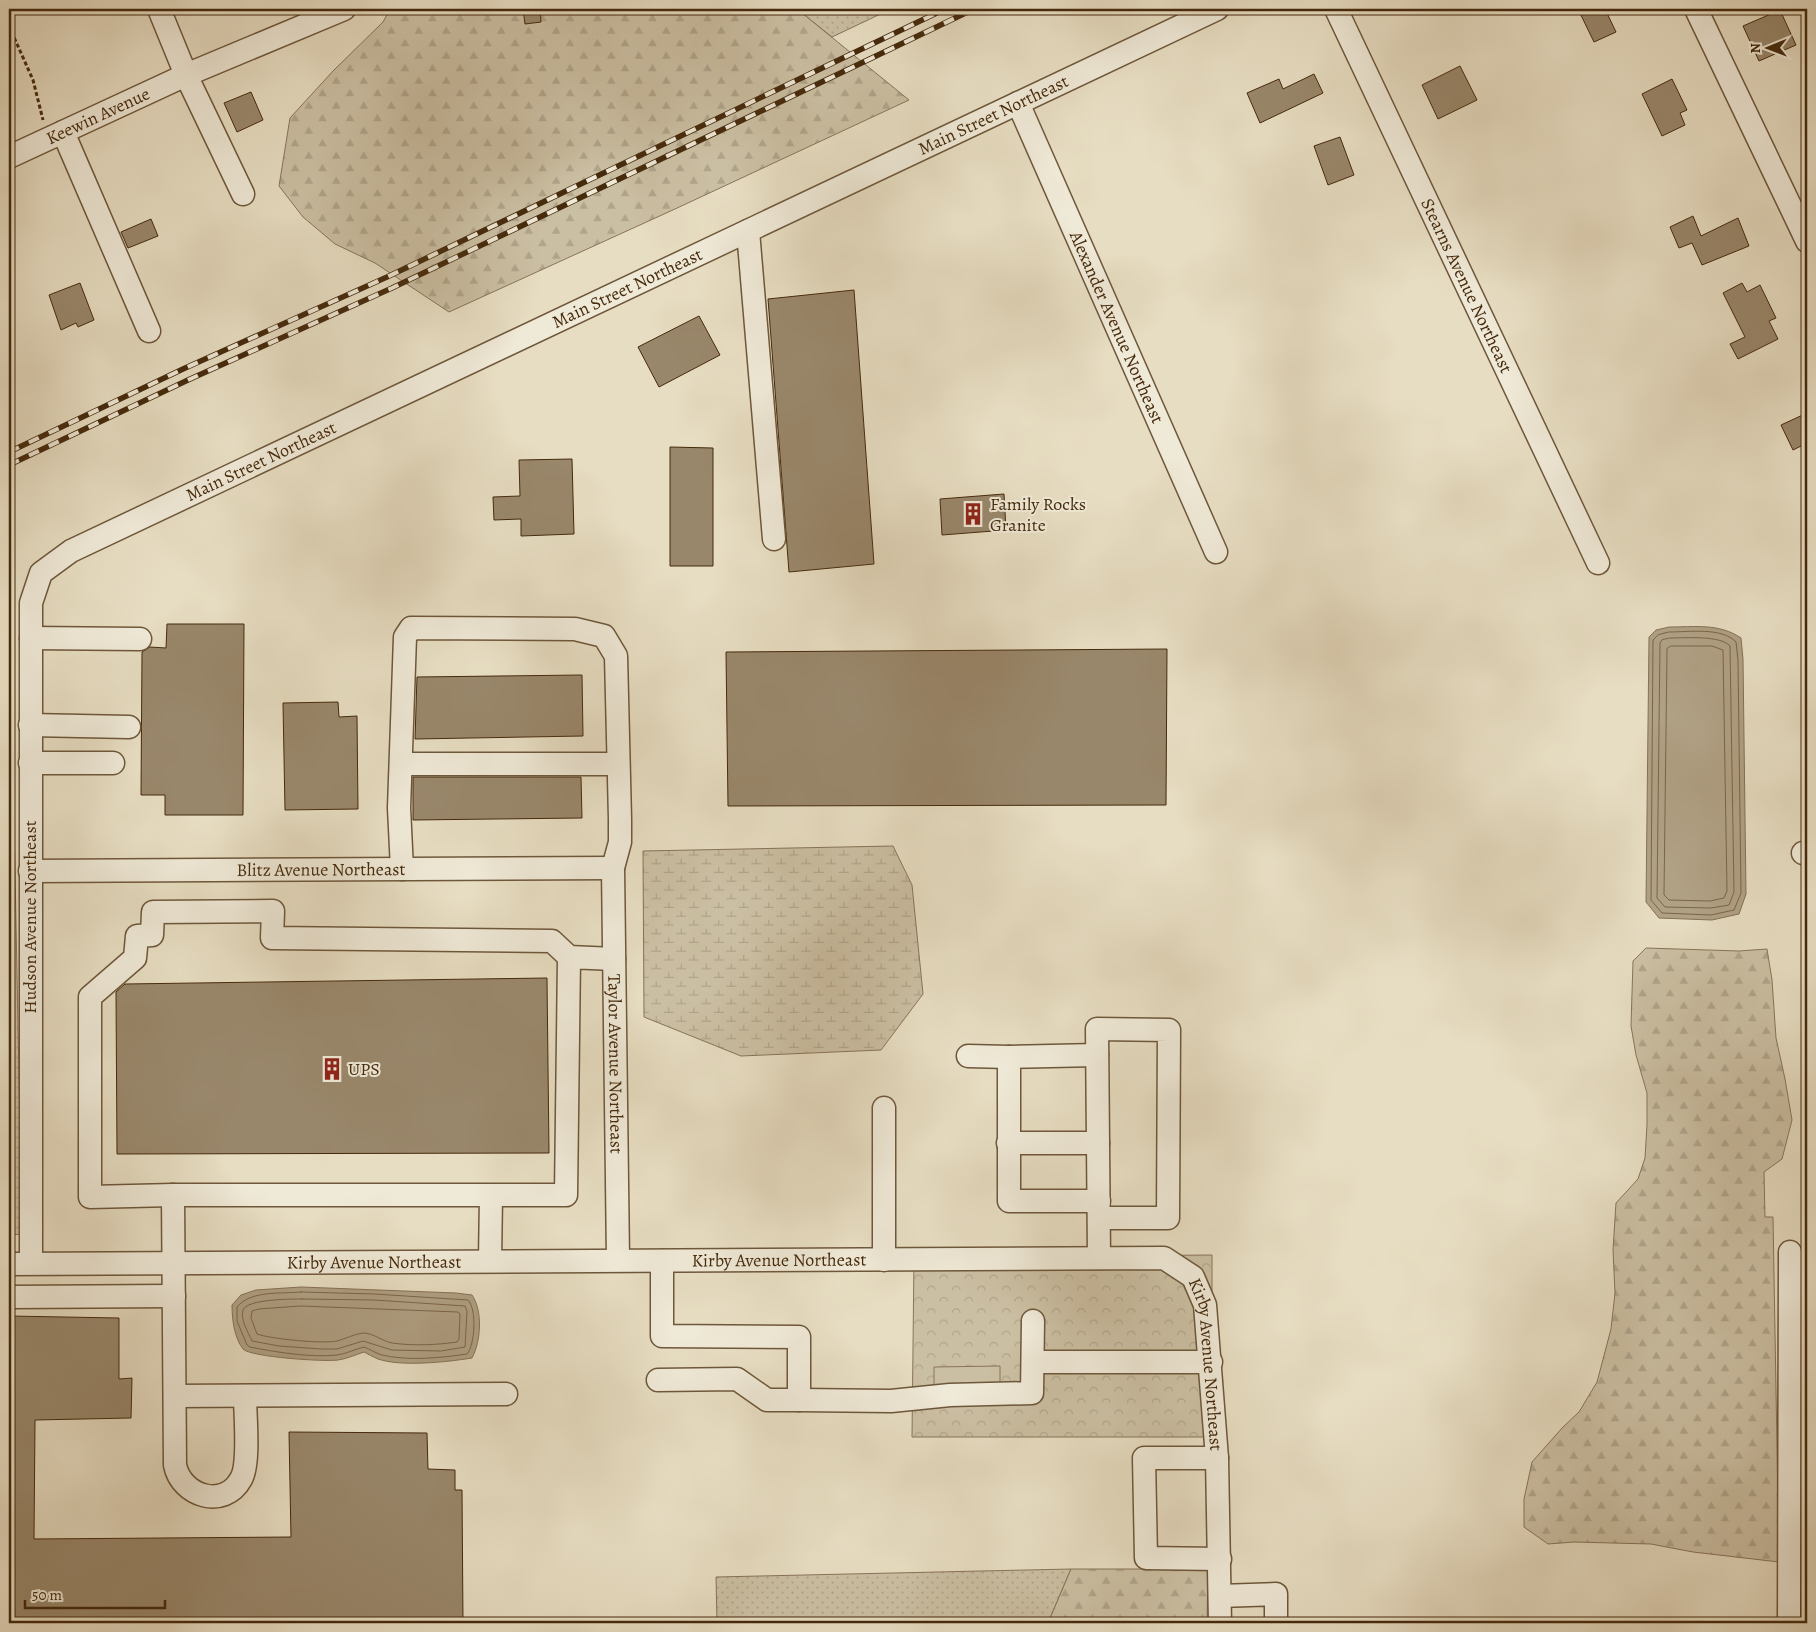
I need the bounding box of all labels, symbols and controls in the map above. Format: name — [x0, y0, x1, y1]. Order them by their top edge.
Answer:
north arrow — [1744, 22, 1794, 72]
text: N — [1746, 43, 1765, 53]
street label: Main Street Northeast — [914, 69, 1072, 161]
street label: Keewin Avenue — [42, 81, 154, 150]
street label: Stearns Avenue Northeast — [1415, 194, 1518, 377]
street label: Alexander Avenue Northeast — [1064, 226, 1170, 427]
street label: Main Street Northeast — [548, 242, 706, 334]
street label: Main Street Northeast — [182, 415, 340, 507]
place label: Family Rocks Granite — [990, 492, 1086, 537]
building icon: Family Rocks Granite — [960, 501, 986, 527]
street label: Hudson Avenue Northeast — [18, 820, 42, 1014]
street label: Blitz Avenue Northeast — [236, 857, 406, 882]
street label: Taylor Avenue Northeast — [602, 974, 629, 1154]
building icon: UPS — [319, 1056, 345, 1082]
place label: UPS — [348, 1057, 380, 1081]
street label: Kirby Avenue Northeast — [692, 1248, 866, 1272]
street label: Kirby Avenue Northeast — [287, 1250, 461, 1275]
street label: Kirby Avenue Northeast — [1183, 1274, 1228, 1452]
scale bar — [25, 1577, 165, 1609]
text: 50 m — [32, 1585, 62, 1605]

